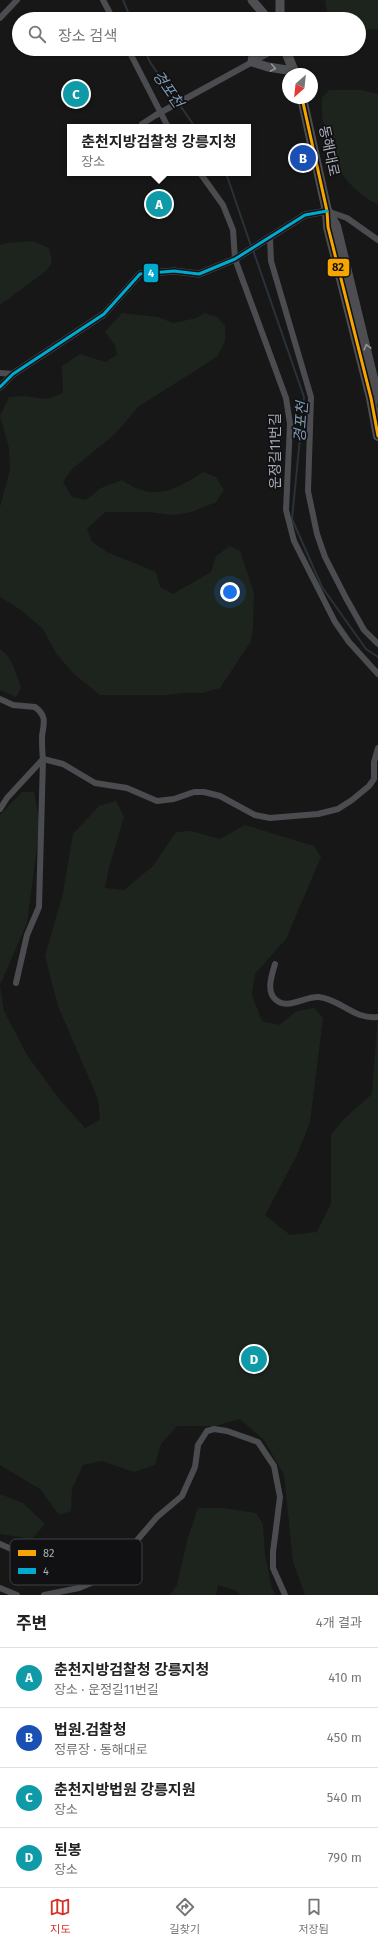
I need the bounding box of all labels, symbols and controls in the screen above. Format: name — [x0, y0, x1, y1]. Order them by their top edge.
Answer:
search box — [12, 12, 366, 56]
icon: search — [26, 23, 48, 45]
text: 장소 검색 — [58, 27, 117, 45]
one-way arrow — [270, 63, 276, 72]
water label: 경포천 — [149, 67, 189, 113]
north arrow — [282, 68, 318, 104]
pin: C — [63, 79, 89, 109]
popup — [67, 124, 251, 176]
street label: 동해대로 — [315, 124, 343, 178]
text: 춘천지방검찰청 강릉지청 — [81, 133, 237, 151]
pin: B — [290, 143, 316, 173]
text: 장소 — [81, 154, 105, 169]
pin: A — [146, 189, 172, 219]
line badge: 82 — [327, 258, 350, 277]
text: 82 — [332, 261, 344, 274]
line badge: 4 — [143, 263, 159, 283]
text: 4 — [148, 267, 154, 280]
one-way arrow — [363, 344, 371, 351]
water label: 경포천 — [291, 399, 312, 443]
street label: 운정길11번길 — [267, 413, 284, 489]
your location — [220, 582, 240, 602]
pin: D — [241, 1344, 267, 1374]
legend — [10, 1539, 142, 1585]
text: 82 — [43, 1547, 54, 1560]
text: 4 — [43, 1565, 49, 1578]
text: 주변 — [16, 1613, 47, 1634]
text: 4개 결과 — [316, 1615, 362, 1630]
text: 춘천지방검찰청 강릉지청 — [54, 1661, 209, 1679]
text: A — [25, 1670, 33, 1685]
text: 410 m — [328, 1670, 362, 1685]
text: 장소 · 운정길11번길 — [54, 1682, 159, 1697]
text: 법원.검찰청 — [54, 1721, 127, 1739]
text: B — [25, 1730, 33, 1745]
text: 450 m — [327, 1730, 362, 1745]
text: 정류장 · 동해대로 — [54, 1742, 148, 1757]
text: 춘천지방법원 강릉지원 — [54, 1781, 196, 1799]
text: C — [25, 1790, 33, 1805]
text: 540 m — [327, 1790, 362, 1805]
text: 장소 — [54, 1802, 78, 1817]
text: 된봉 — [54, 1841, 82, 1859]
text: D — [25, 1850, 33, 1865]
text: 790 m — [328, 1850, 362, 1865]
text: 장소 — [54, 1862, 78, 1877]
tab: 지도 — [49, 1896, 71, 1936]
tab: 길찾기 — [170, 1896, 200, 1936]
tab: 저장됨 — [298, 1896, 329, 1936]

